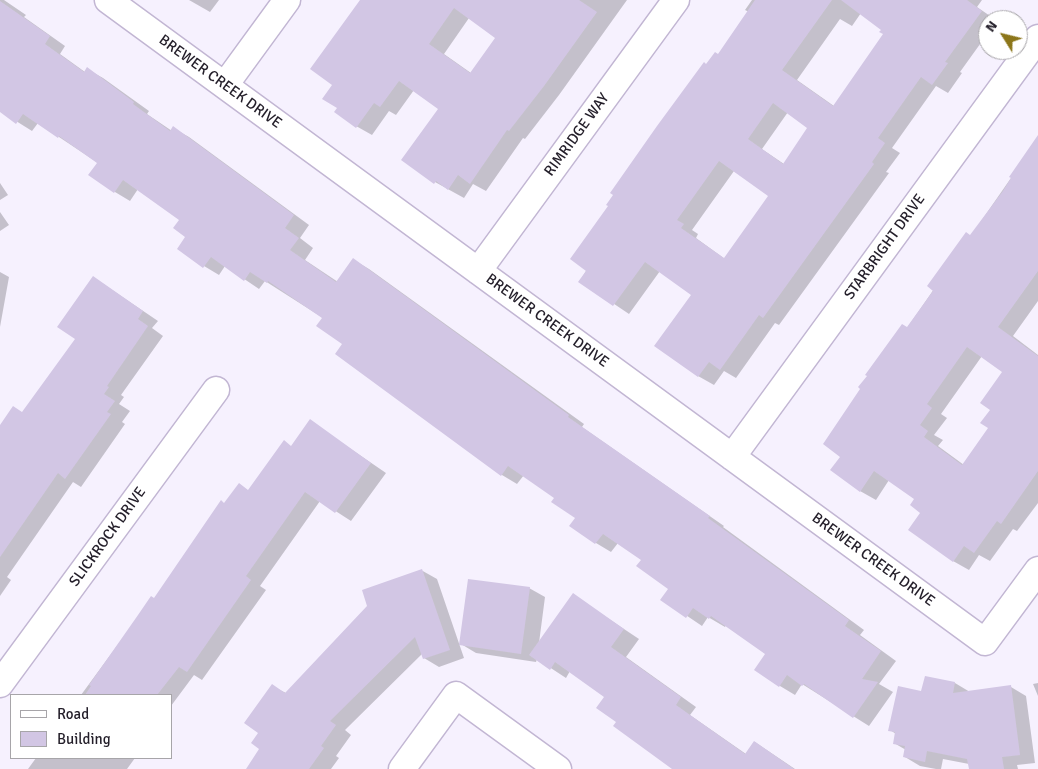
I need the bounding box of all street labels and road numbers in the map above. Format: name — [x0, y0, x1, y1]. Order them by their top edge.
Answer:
street label: BREWER CREEK DRIVE — [155, 31, 285, 133]
street label: RIMRIDGE WAY — [541, 90, 613, 180]
street label: STARBRIGHT DRIVE — [841, 191, 929, 303]
street label: BREWER CREEK DRIVE — [482, 270, 612, 372]
street label: SLICKROCK DRIVE — [66, 484, 150, 590]
street label: BREWER CREEK DRIVE — [808, 509, 938, 611]

